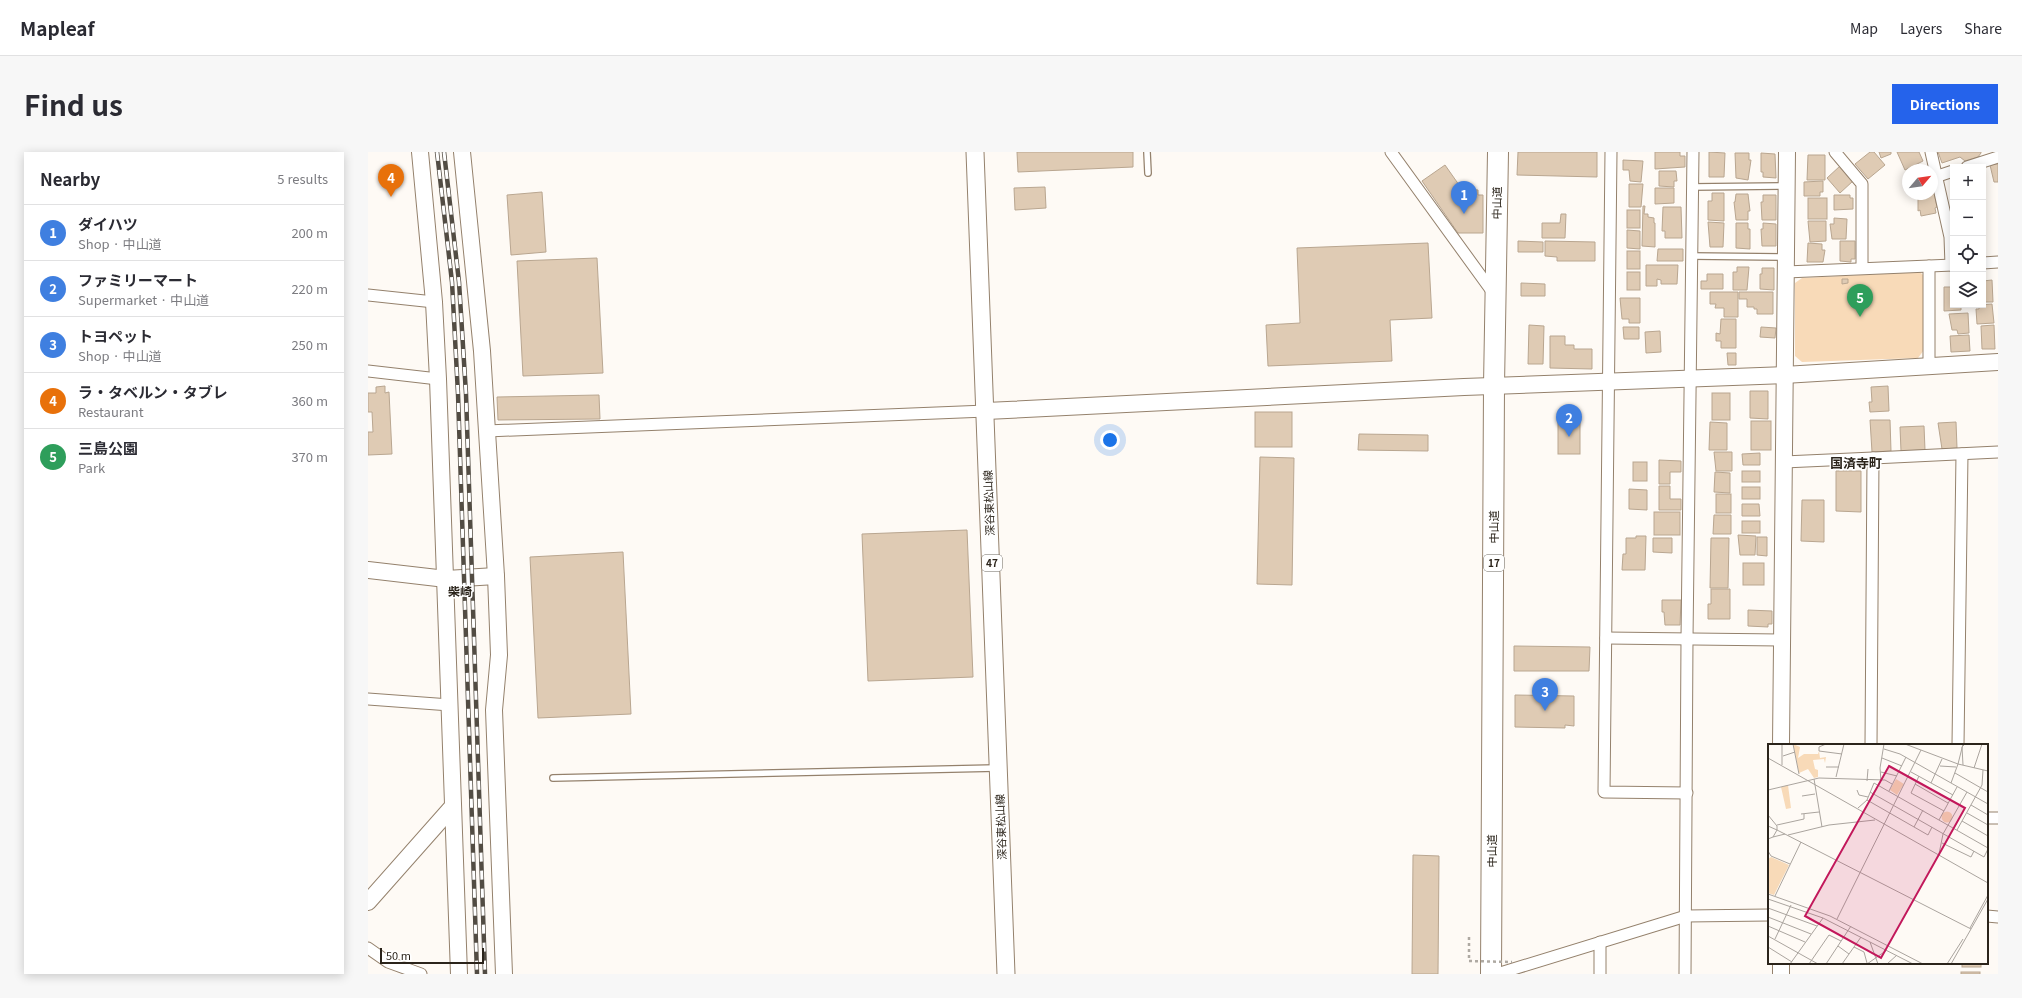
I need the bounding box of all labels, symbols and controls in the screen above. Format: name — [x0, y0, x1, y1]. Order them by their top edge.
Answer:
text: Mapleaf — [20, 14, 95, 41]
text: Map — [1850, 18, 1878, 38]
text: Layers — [1900, 18, 1942, 38]
text: Share — [1964, 18, 2002, 38]
text: Find us — [24, 84, 123, 124]
button: Directions — [1892, 84, 1998, 124]
pin: 4 — [378, 164, 404, 197]
north arrow — [1902, 164, 1938, 200]
map controls — [1950, 164, 1986, 308]
button: + — [1950, 164, 1986, 200]
text: Nearby — [40, 166, 100, 191]
text: 5 results — [277, 169, 328, 188]
pin: 1 — [1451, 181, 1477, 214]
street label: 中山道 — [1488, 186, 1504, 220]
button: − — [1950, 200, 1986, 236]
text: ダイハツ — [78, 213, 138, 234]
text: 1 — [49, 223, 57, 242]
text: 200 m — [291, 223, 328, 242]
text: Shop · 中山道 — [78, 234, 162, 253]
button: locate — [1950, 236, 1986, 272]
text: ファミリーマート — [78, 269, 198, 290]
button: layers — [1950, 272, 1986, 308]
text: 2 — [49, 279, 57, 298]
text: 220 m — [291, 279, 328, 298]
pin: 5 — [1847, 284, 1873, 317]
text: Supermarket · 中山道 — [78, 290, 209, 309]
text: トヨペット — [78, 325, 153, 346]
text: 3 — [49, 335, 57, 354]
text: 250 m — [291, 335, 328, 354]
text: Shop · 中山道 — [78, 346, 162, 365]
text: ラ・タベルン・タブレ — [78, 381, 228, 402]
text: 4 — [49, 391, 57, 410]
text: 360 m — [291, 391, 328, 410]
text: Restaurant — [78, 402, 144, 421]
pin: 2 — [1556, 404, 1582, 437]
your location — [1100, 430, 1120, 450]
text: 三島公園 — [78, 437, 138, 458]
text: 5 — [49, 447, 57, 466]
text: 370 m — [291, 447, 328, 466]
district label: 国済寺町 — [1830, 453, 1882, 472]
text: Park — [78, 458, 105, 477]
street label: 深谷東松山線 — [979, 470, 997, 536]
street label: 中山道 — [1485, 511, 1501, 544]
road number: 47 — [982, 555, 1002, 571]
road number: 17 — [1484, 555, 1504, 571]
district label: 柴崎 — [448, 582, 472, 599]
pin: 3 — [1532, 678, 1558, 711]
inset map — [1768, 744, 1988, 964]
street label: 深谷東松山線 — [991, 794, 1009, 860]
street label: 中山道 — [1483, 835, 1499, 868]
scale bar — [380, 946, 484, 965]
text: 50 m — [386, 947, 411, 963]

